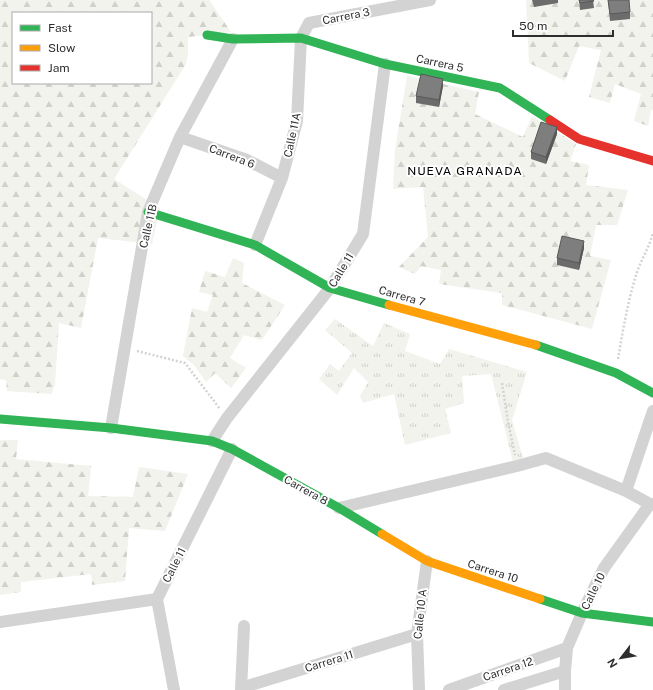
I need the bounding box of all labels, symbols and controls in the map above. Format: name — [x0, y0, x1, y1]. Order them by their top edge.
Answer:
street label: Carrera 3 — [321, 6, 371, 26]
legend — [12, 12, 152, 84]
scale bar — [513, 12, 613, 38]
text: 50 m — [519, 19, 547, 33]
text: Fast — [48, 21, 73, 35]
text: Slow — [48, 41, 76, 55]
street label: Carrera 5 — [415, 52, 465, 74]
text: Jam — [48, 61, 70, 75]
street label: Calle 11A — [281, 111, 303, 158]
street label: Carrera 6 — [207, 142, 257, 170]
district label: NUEVA GRANADA — [407, 164, 523, 178]
street label: Calle 11B — [137, 203, 159, 249]
street label: Calle 11 — [326, 251, 356, 289]
street label: Carrera 7 — [377, 284, 427, 308]
street label: Carrera 8 — [282, 473, 330, 507]
street label: Calle 11 — [160, 546, 188, 584]
street label: Carrera 10 — [466, 557, 520, 585]
street label: Calle 10 — [579, 570, 607, 612]
street label: Calle 10 A — [411, 588, 429, 640]
north arrow — [601, 638, 641, 678]
street label: Carrera 11 — [303, 648, 355, 674]
street label: Carrera 12 — [481, 655, 535, 683]
text: N — [605, 656, 620, 670]

